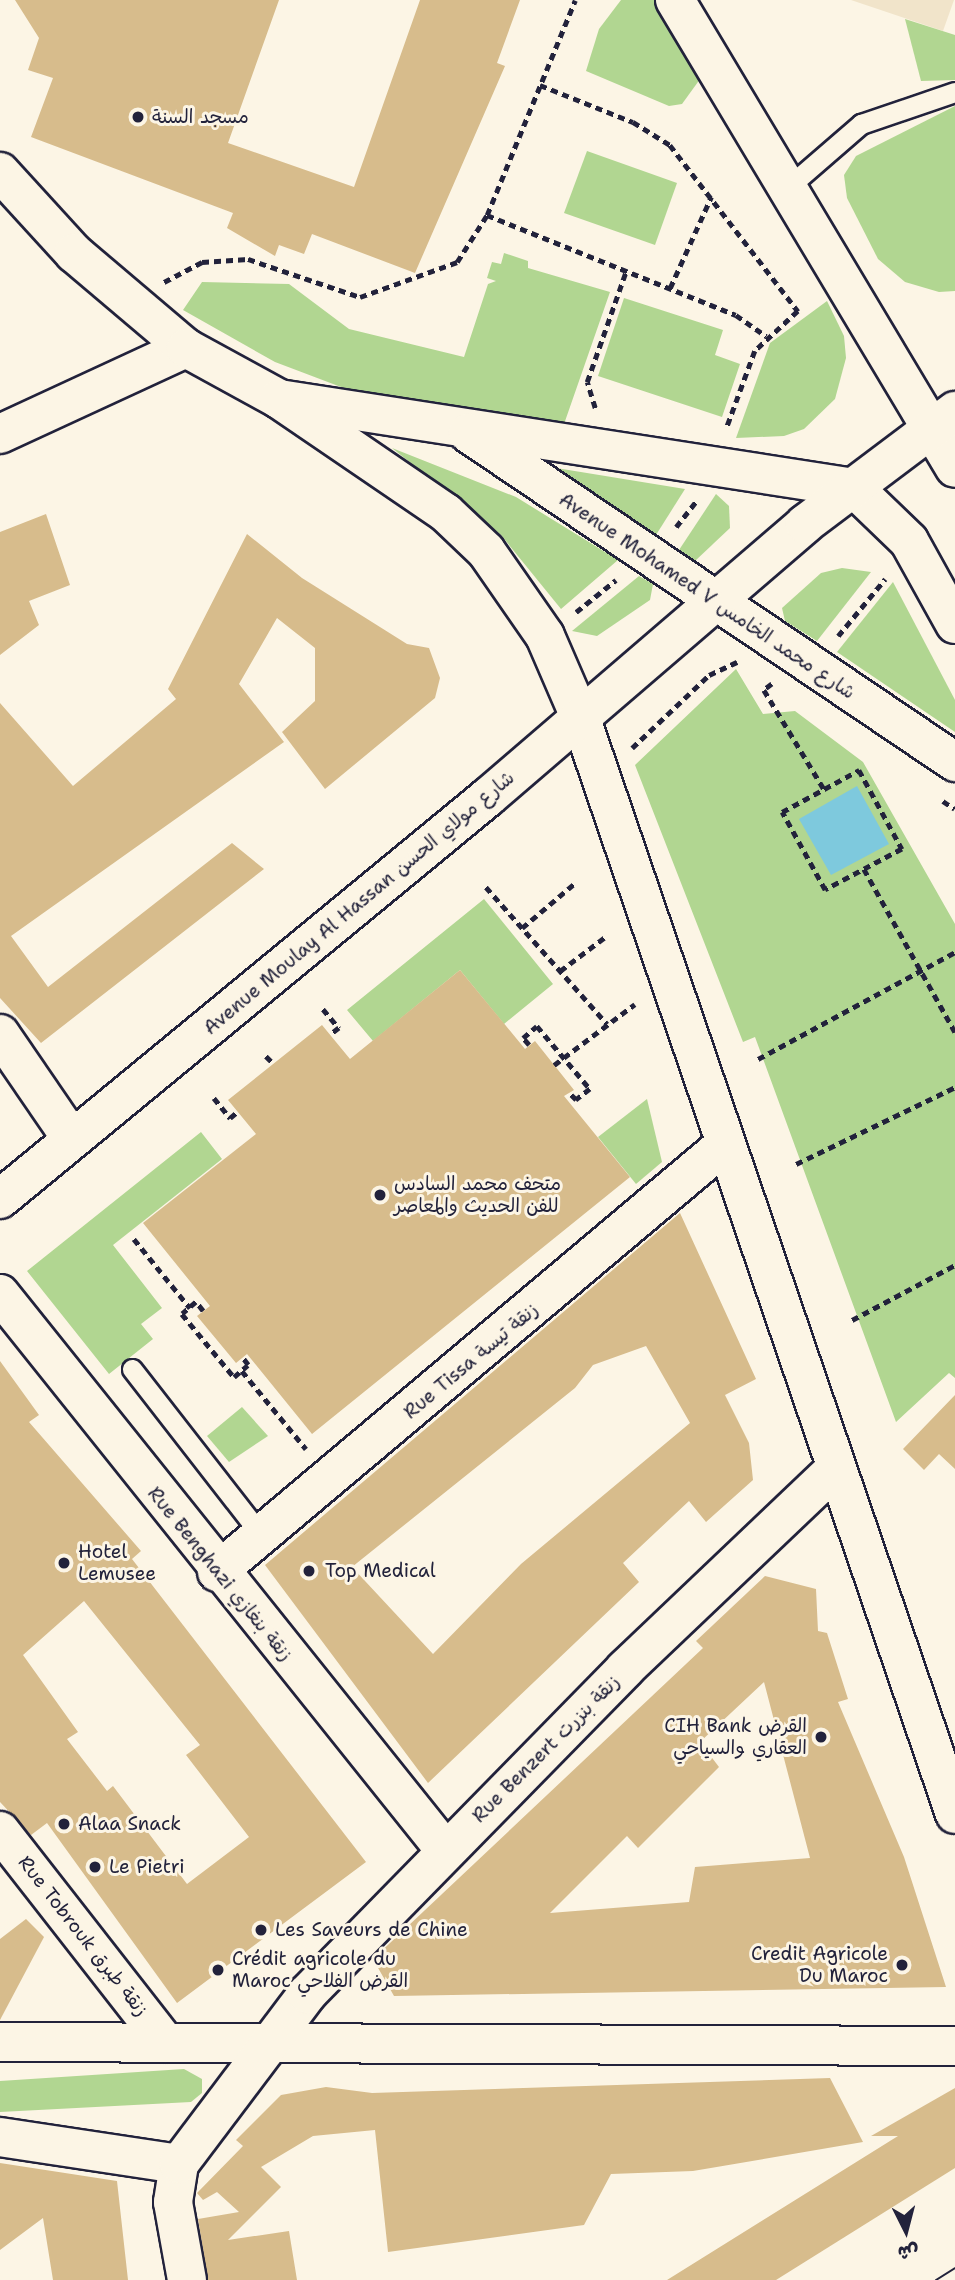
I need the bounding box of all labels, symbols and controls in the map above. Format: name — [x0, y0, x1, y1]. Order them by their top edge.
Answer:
place label: مسجد السنة — [152, 106, 249, 128]
marker: مسجد السنة — [130, 109, 146, 125]
street label: Avenue Mohamed V شارع محمد الخامس — [555, 488, 859, 704]
street label: Avenue Moulay Al Hassan شارع مولاي الحسن — [199, 766, 519, 1040]
place label: متحف محمد السادس للفن الحديث والمعاصر — [394, 1173, 561, 1217]
marker: متحف محمد السادس للفن الحديث والمعاصر — [372, 1187, 388, 1203]
street label: Rue Tissa زنقة تيسة — [399, 1298, 543, 1424]
street label: Rue Benghazi زنقة بنغازي — [143, 1482, 297, 1666]
place label: Hotel Lemusee — [78, 1541, 156, 1585]
marker: Hotel Lemusee — [56, 1555, 72, 1571]
place label: Top Medical — [325, 1560, 436, 1582]
marker: Top Medical — [299, 1561, 319, 1581]
street label: Rue Benzert زنقة بنزرت — [468, 1671, 624, 1827]
place label: CIH Bank القرض العقاري والسياحي — [664, 1715, 807, 1759]
marker: CIH Bank القرض العقاري والسياحي — [813, 1729, 829, 1745]
place label: Alaa Snack — [78, 1813, 181, 1835]
marker: Alaa Snack — [56, 1816, 72, 1832]
street label: Rue Tobrouk زنقة طبرق — [13, 1851, 153, 2021]
place label: Le Pietri — [109, 1856, 185, 1878]
marker: Le Pietri — [87, 1859, 103, 1875]
place label: Les Saveurs de Chine — [275, 1919, 468, 1941]
marker: Les Saveurs de Chine — [253, 1922, 269, 1938]
place label: Credit Agricole Du Maroc — [751, 1943, 888, 1987]
place label: Crédit agricole du Maroc القرض الفلاحي — [232, 1948, 408, 1992]
marker: Credit Agricole Du Maroc — [894, 1957, 910, 1973]
marker: Crédit agricole du Maroc القرض الفلاحي — [210, 1962, 226, 1978]
north arrow — [871, 2196, 941, 2266]
text: ش — [897, 2239, 920, 2266]

